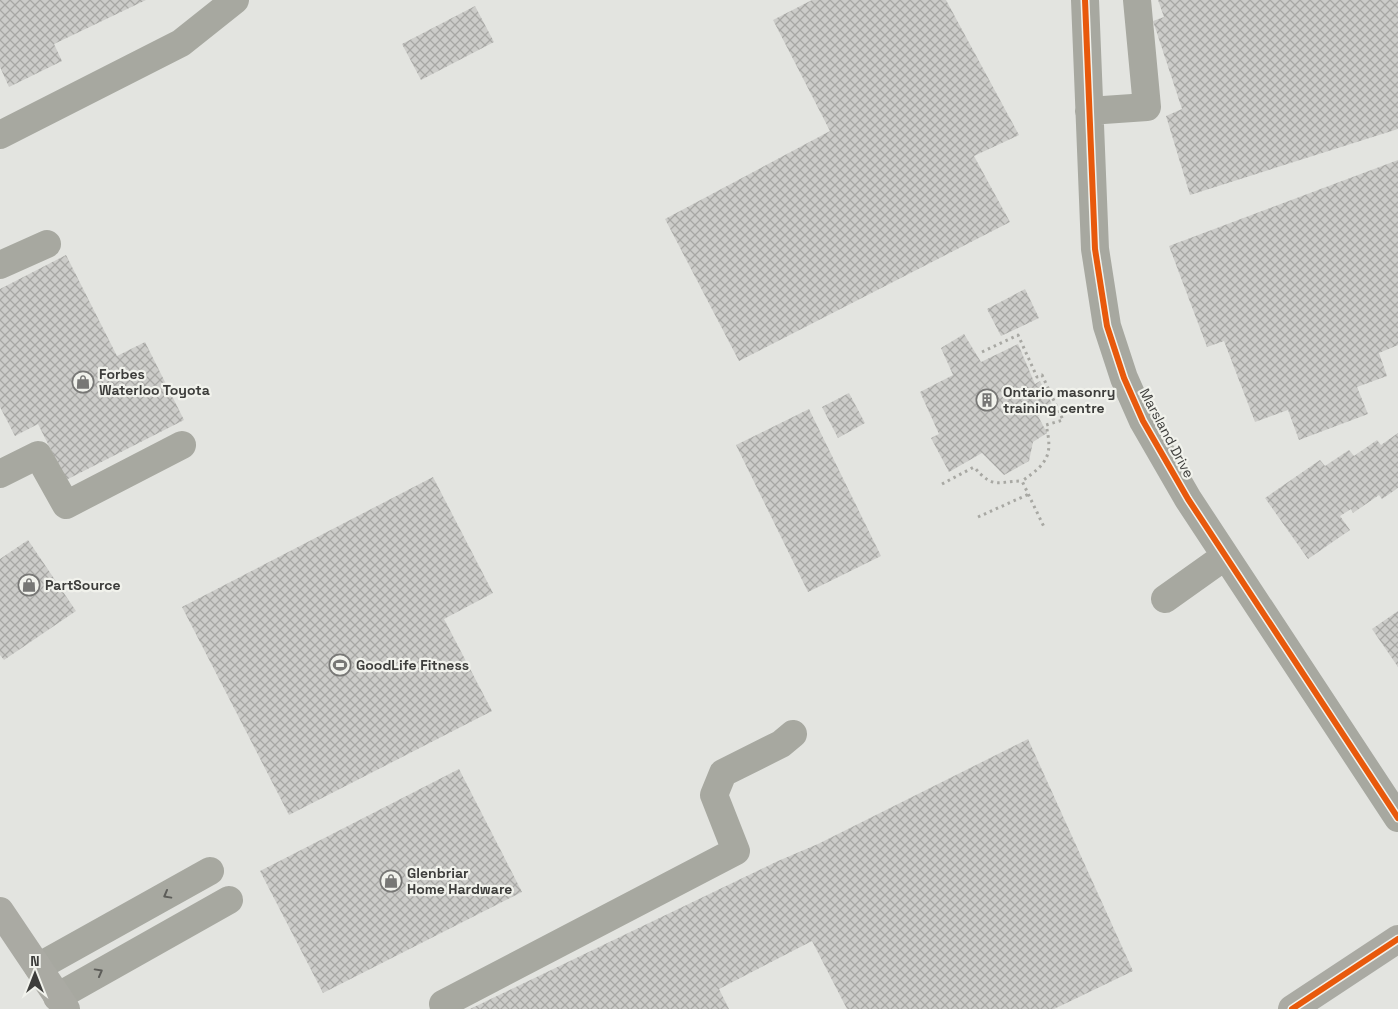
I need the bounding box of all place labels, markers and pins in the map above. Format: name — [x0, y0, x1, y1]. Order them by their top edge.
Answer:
place label: Forbes Waterloo Toyota — [99, 365, 210, 399]
shop icon: Forbes Waterloo Toyota — [71, 370, 95, 394]
place label: Ontario masonry training centre — [1003, 383, 1115, 417]
building icon: Ontario masonry training centre — [975, 388, 999, 412]
shop icon: PartSource — [17, 573, 41, 597]
place label: PartSource — [45, 576, 121, 594]
sports icon: GoodLife Fitness — [328, 653, 352, 677]
place label: GoodLife Fitness — [356, 656, 469, 674]
place label: Glenbriar Home Hardware — [407, 864, 512, 898]
shop icon: Glenbriar Home Hardware — [379, 869, 403, 893]

